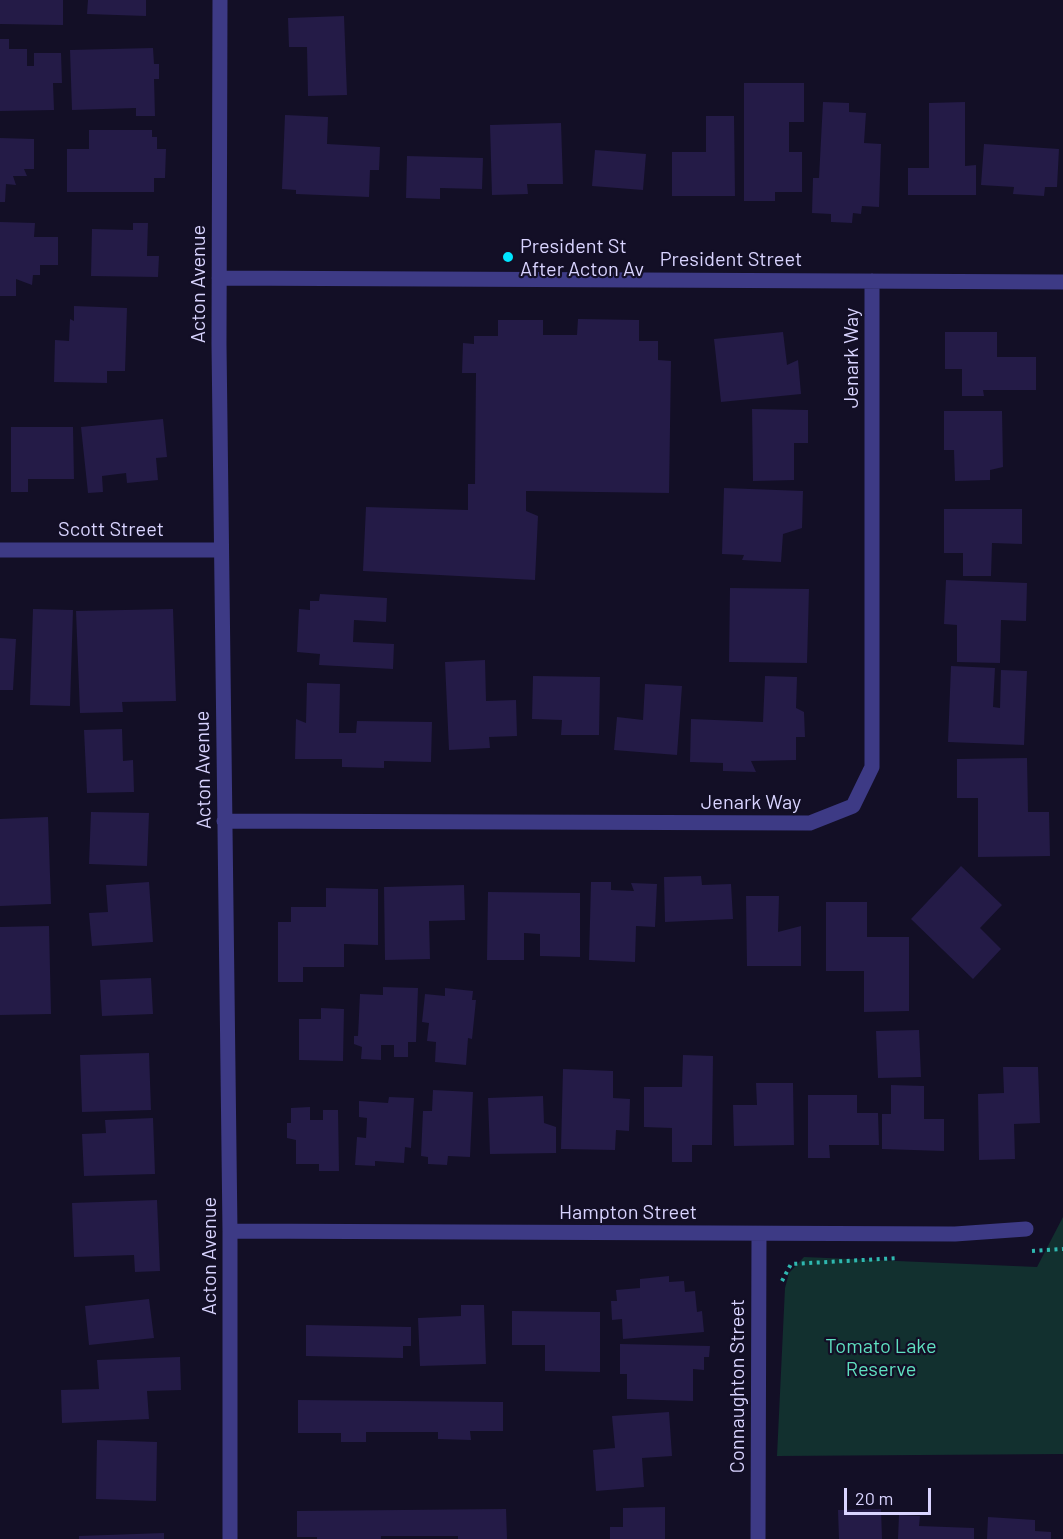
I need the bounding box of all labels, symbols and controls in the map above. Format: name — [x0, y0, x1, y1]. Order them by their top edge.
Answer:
street label: Acton Avenue — [186, 225, 210, 343]
place label: President St After Acton Av — [520, 234, 644, 281]
street label: President Street — [660, 247, 802, 271]
marker: President St After Acton Av — [501, 250, 515, 264]
street label: Jenark Way — [839, 308, 863, 408]
street label: Scott Street — [58, 517, 164, 541]
street label: Acton Avenue — [190, 711, 216, 829]
street label: Jenark Way — [701, 790, 801, 814]
street label: Acton Avenue — [197, 1197, 221, 1315]
street label: Hampton Street — [559, 1200, 697, 1224]
street label: Connaughton Street — [725, 1299, 749, 1473]
park label: Tomato Lake Reserve — [825, 1334, 937, 1381]
scale bar — [847, 1476, 934, 1514]
text: 20 m — [855, 1487, 893, 1509]

